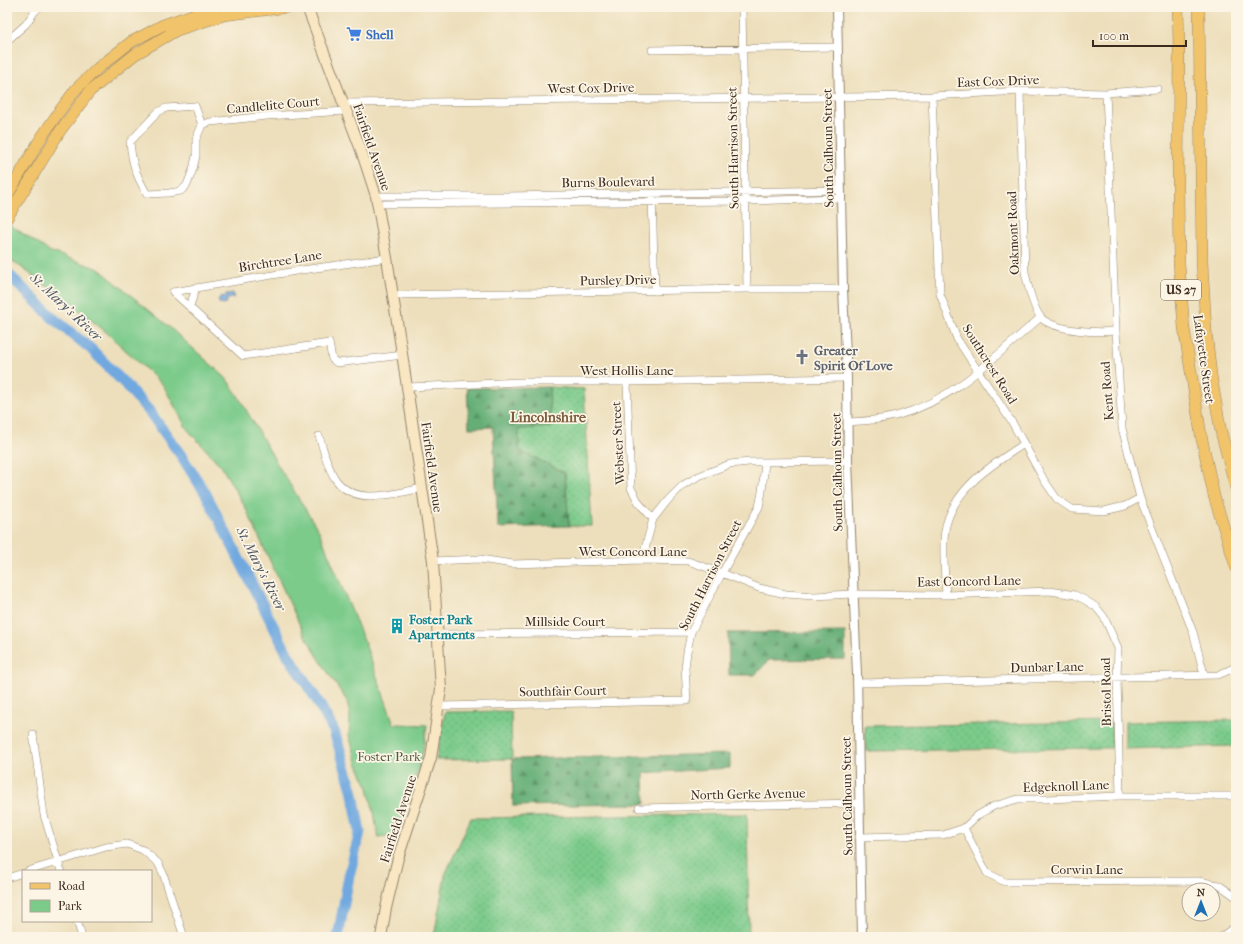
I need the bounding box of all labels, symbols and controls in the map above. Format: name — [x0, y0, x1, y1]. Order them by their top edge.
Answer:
scale bar — [1093, 22, 1186, 48]
supermarket icon: Shell — [345, 25, 363, 43]
place label: Shell — [366, 27, 394, 42]
text: 100 m — [1099, 29, 1129, 43]
street label: East Cox Drive — [956, 72, 1040, 90]
street label: West Cox Drive — [546, 80, 635, 96]
street label: South Harrison Street — [724, 86, 742, 209]
street label: South Calhoun Street — [819, 88, 837, 208]
street label: Candlelite Court — [226, 93, 320, 117]
street label: Fairfield Avenue — [350, 101, 394, 193]
street label: Burns Boulevard — [561, 174, 656, 190]
street label: Oakmont Road — [1004, 190, 1022, 275]
street label: Birchtree Lane — [237, 247, 323, 275]
water label: St. Mary's River — [26, 269, 107, 346]
street label: Pursley Drive — [580, 272, 657, 288]
road number: US 27 — [1161, 280, 1201, 300]
street label: Lafayette Street — [1190, 313, 1218, 405]
street label: Southcrest Road — [959, 321, 1021, 407]
place label: Greater Spirit Of Love — [814, 343, 893, 374]
church icon: Greater Spirit Of Love — [793, 348, 811, 366]
street label: Kent Road — [1097, 360, 1117, 421]
street label: West Hollis Lane — [579, 363, 674, 378]
street label: Webster Street — [608, 400, 628, 486]
district label: Lincolnshire — [510, 409, 586, 426]
street label: South Calhoun Street — [828, 412, 846, 532]
street label: Fairfield Avenue — [418, 421, 446, 514]
street label: South Harrison Street — [676, 517, 745, 633]
water label: St. Mary's River — [232, 523, 290, 615]
street label: West Concord Lane — [578, 544, 688, 559]
street label: East Concord Lane — [917, 573, 1022, 589]
place label: Foster Park Apartments — [408, 612, 475, 643]
street label: Millside Court — [525, 614, 606, 629]
building icon: Foster Park Apartments — [388, 617, 406, 635]
street label: Bristol Road — [1098, 656, 1114, 727]
street label: Dunbar Lane — [1010, 659, 1085, 675]
street label: Southfair Court — [519, 683, 607, 699]
street label: South Calhoun Street — [838, 736, 856, 856]
park label: Foster Park — [357, 749, 421, 764]
street label: Fairfield Avenue — [377, 773, 419, 865]
street label: Edgeknoll Lane — [1022, 777, 1110, 795]
street label: North Gerke Avenue — [690, 785, 806, 803]
street label: Corwin Lane — [1051, 862, 1124, 877]
legend — [22, 870, 152, 922]
text: Road — [58, 879, 85, 893]
north arrow — [1181, 882, 1221, 922]
text: N — [1197, 886, 1206, 899]
text: Park — [58, 899, 83, 913]

